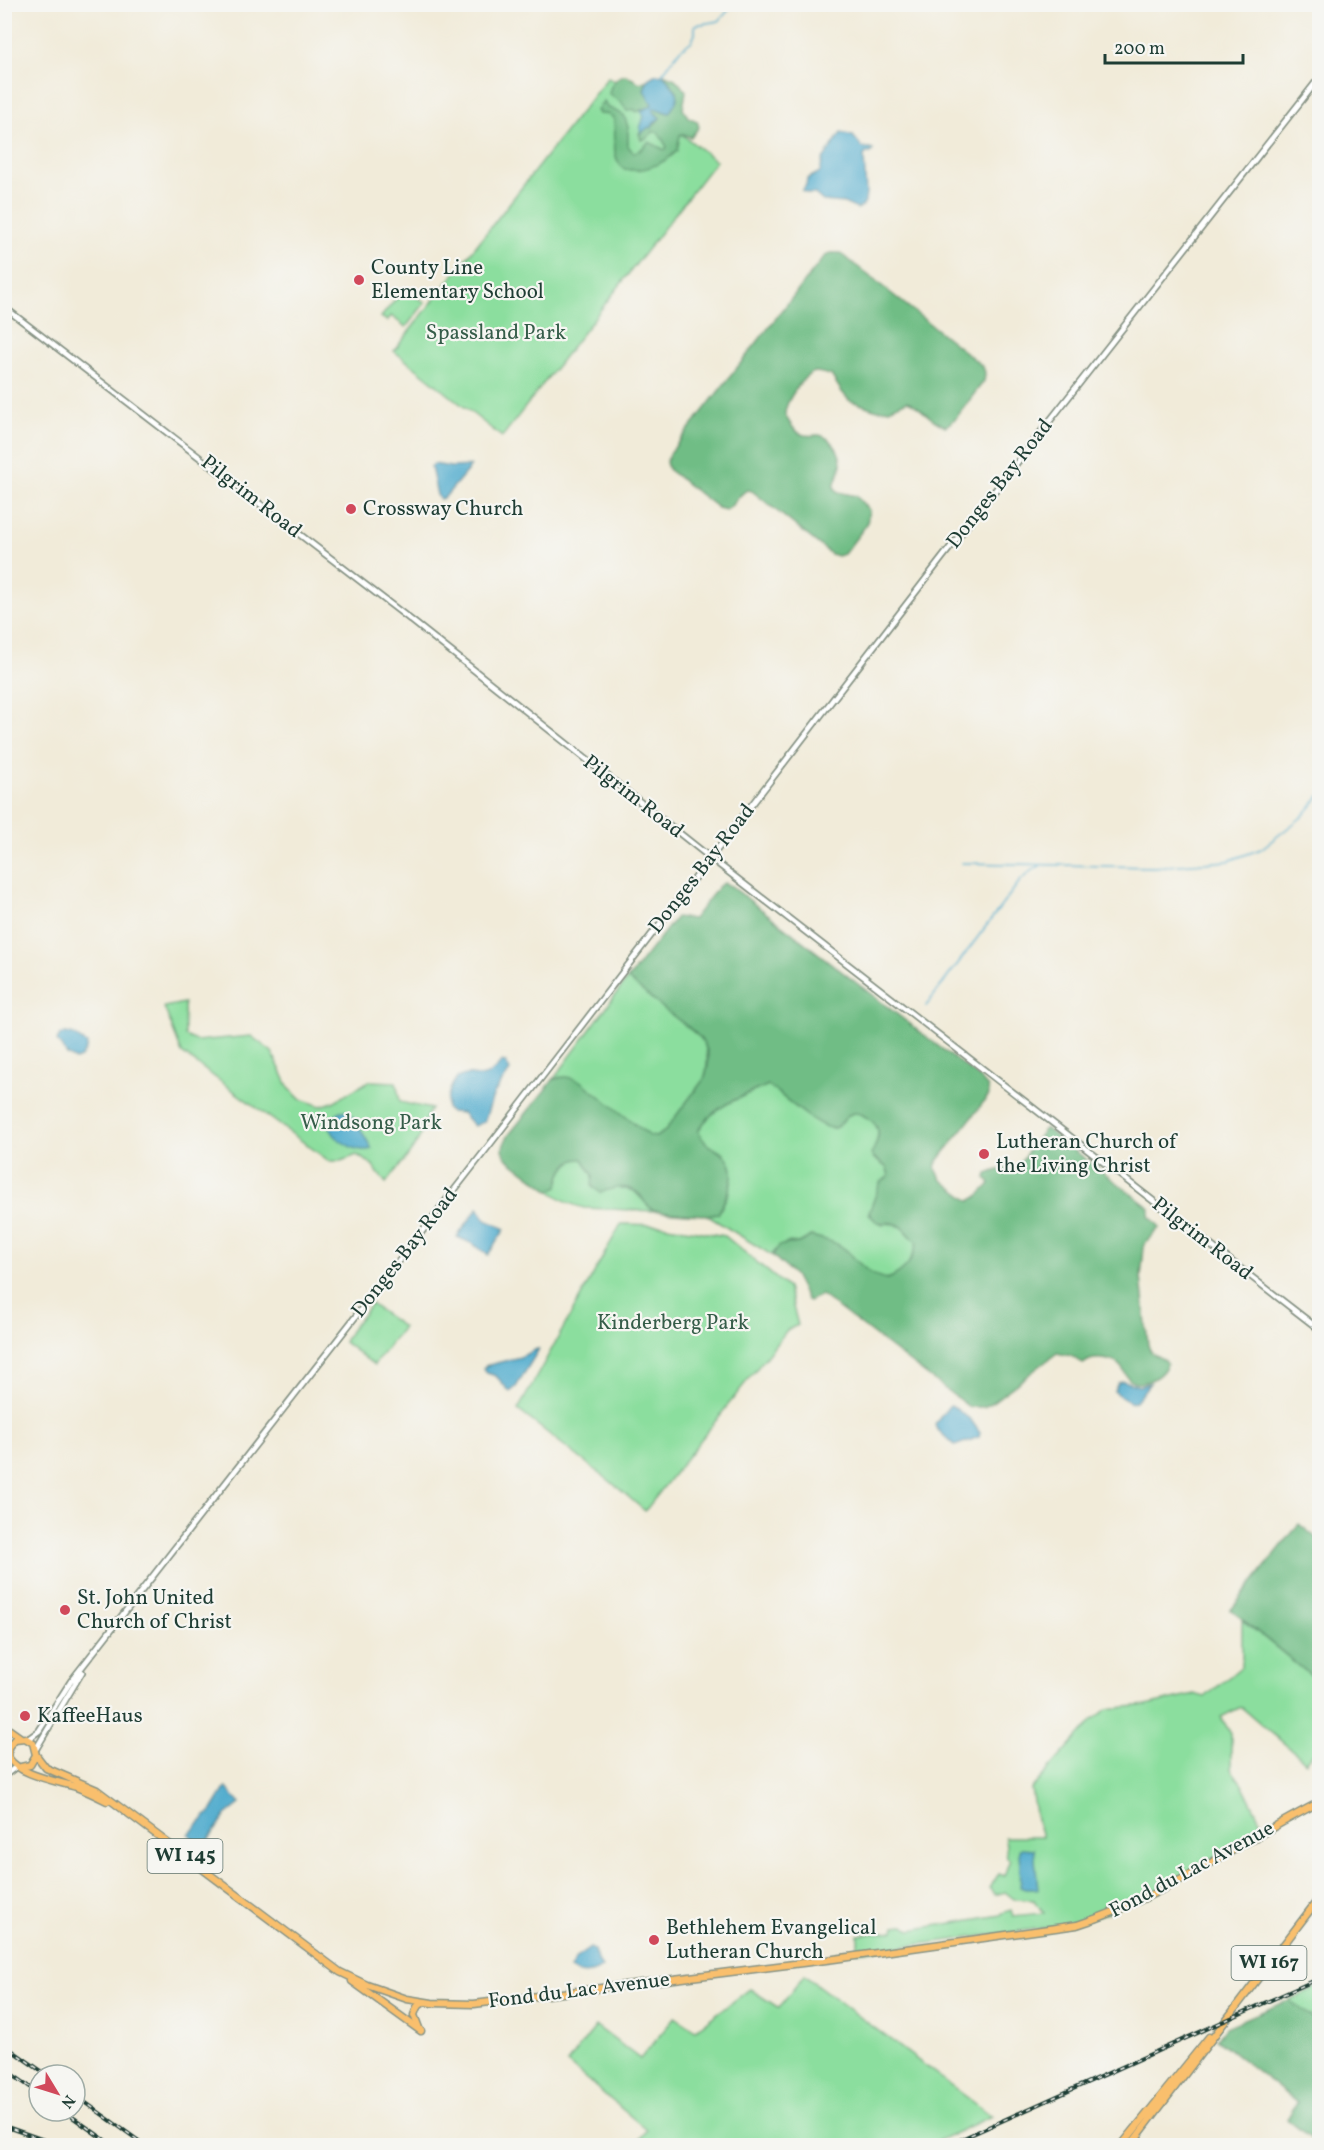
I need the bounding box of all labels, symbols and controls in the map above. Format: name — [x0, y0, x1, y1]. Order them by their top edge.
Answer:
scale bar — [1105, 27, 1243, 65]
text: 200 m — [1114, 37, 1165, 62]
place label: County Line Elementary School — [371, 254, 544, 307]
marker: County Line Elementary School — [352, 273, 366, 287]
park label: Spassland Park — [426, 319, 567, 348]
street label: Donges Bay Road — [940, 413, 1060, 555]
street label: Pilgrim Road — [194, 448, 308, 546]
place label: Crossway Church — [363, 495, 524, 524]
marker: Crossway Church — [344, 502, 358, 516]
street label: Pilgrim Road — [576, 748, 690, 846]
street label: Donges Bay Road — [642, 798, 762, 940]
park label: Windsong Park — [300, 1109, 442, 1138]
place label: Lutheran Church of the Living Christ — [996, 1128, 1178, 1181]
marker: Lutheran Church of the Living Christ — [977, 1147, 991, 1161]
street label: Donges Bay Road — [345, 1182, 465, 1324]
street label: Pilgrim Road — [1145, 1190, 1259, 1288]
park label: Kinderberg Park — [597, 1309, 749, 1338]
place label: St. John United Church of Christ — [77, 1584, 232, 1637]
marker: St. John United Church of Christ — [58, 1603, 72, 1617]
place label: KaffeeHaus — [37, 1702, 143, 1731]
marker: KaffeeHaus — [18, 1709, 32, 1723]
street label: Fond du Lac Avenue — [1104, 1814, 1280, 1926]
road number: WI 145 — [148, 1839, 222, 1873]
place label: Bethlehem Evangelical Lutheran Church — [666, 1914, 877, 1967]
marker: Bethlehem Evangelical Lutheran Church — [647, 1933, 661, 1947]
road number: WI 167 — [1232, 1946, 1306, 1980]
street label: Fond du Lac Avenue — [486, 1965, 672, 2017]
north arrow — [27, 2063, 87, 2123]
text: N — [55, 2090, 79, 2113]

